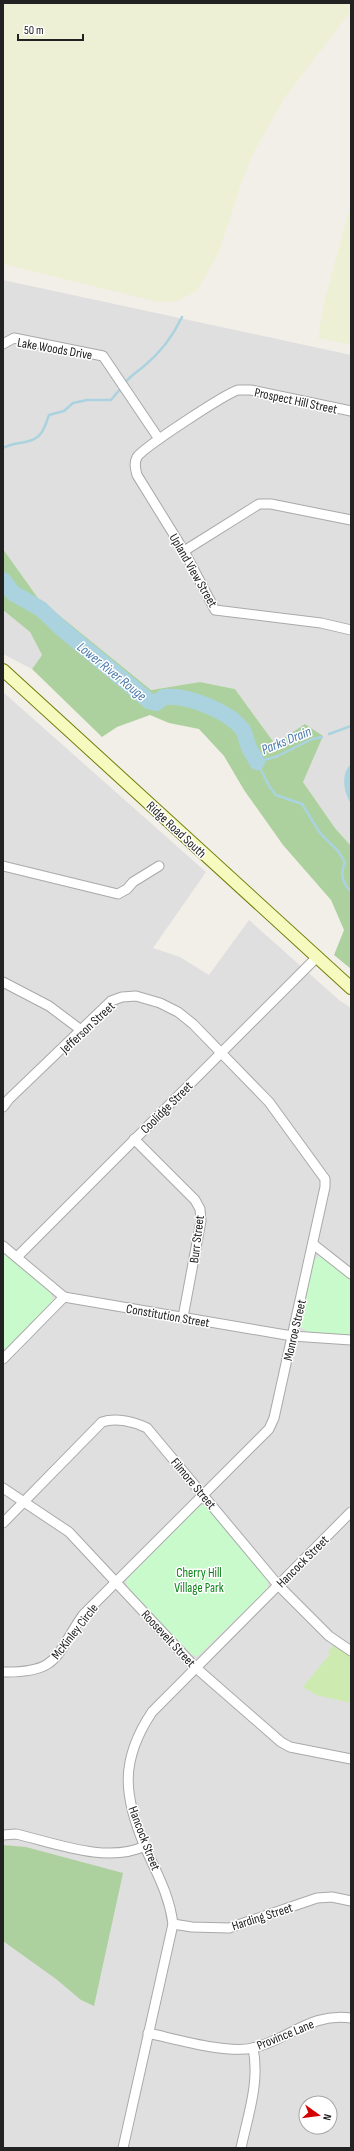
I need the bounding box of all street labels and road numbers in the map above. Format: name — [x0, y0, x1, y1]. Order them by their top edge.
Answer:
street label: Lake Woods Drive — [16, 335, 94, 363]
street label: Prospect Hill Street — [253, 384, 339, 418]
street label: Upland View Street — [166, 531, 221, 610]
street label: Ridge Road South — [143, 798, 210, 861]
street label: Jefferson Street — [56, 998, 118, 1058]
street label: Coolidge Street — [137, 1078, 196, 1137]
street label: Burr Street — [186, 1214, 208, 1264]
street label: Monroe Street — [280, 1298, 310, 1362]
street label: Constitution Street — [125, 1301, 211, 1331]
street label: Filmore Street — [167, 1455, 219, 1513]
street label: Hancock Street — [273, 1532, 332, 1591]
street label: McKinley Circle — [48, 1600, 102, 1663]
street label: Roosevelt Street — [138, 1607, 199, 1671]
street label: Hancock Street — [125, 1804, 164, 1873]
street label: Harding Street — [230, 1900, 295, 1934]
street label: Province Lane — [254, 2016, 316, 2054]

